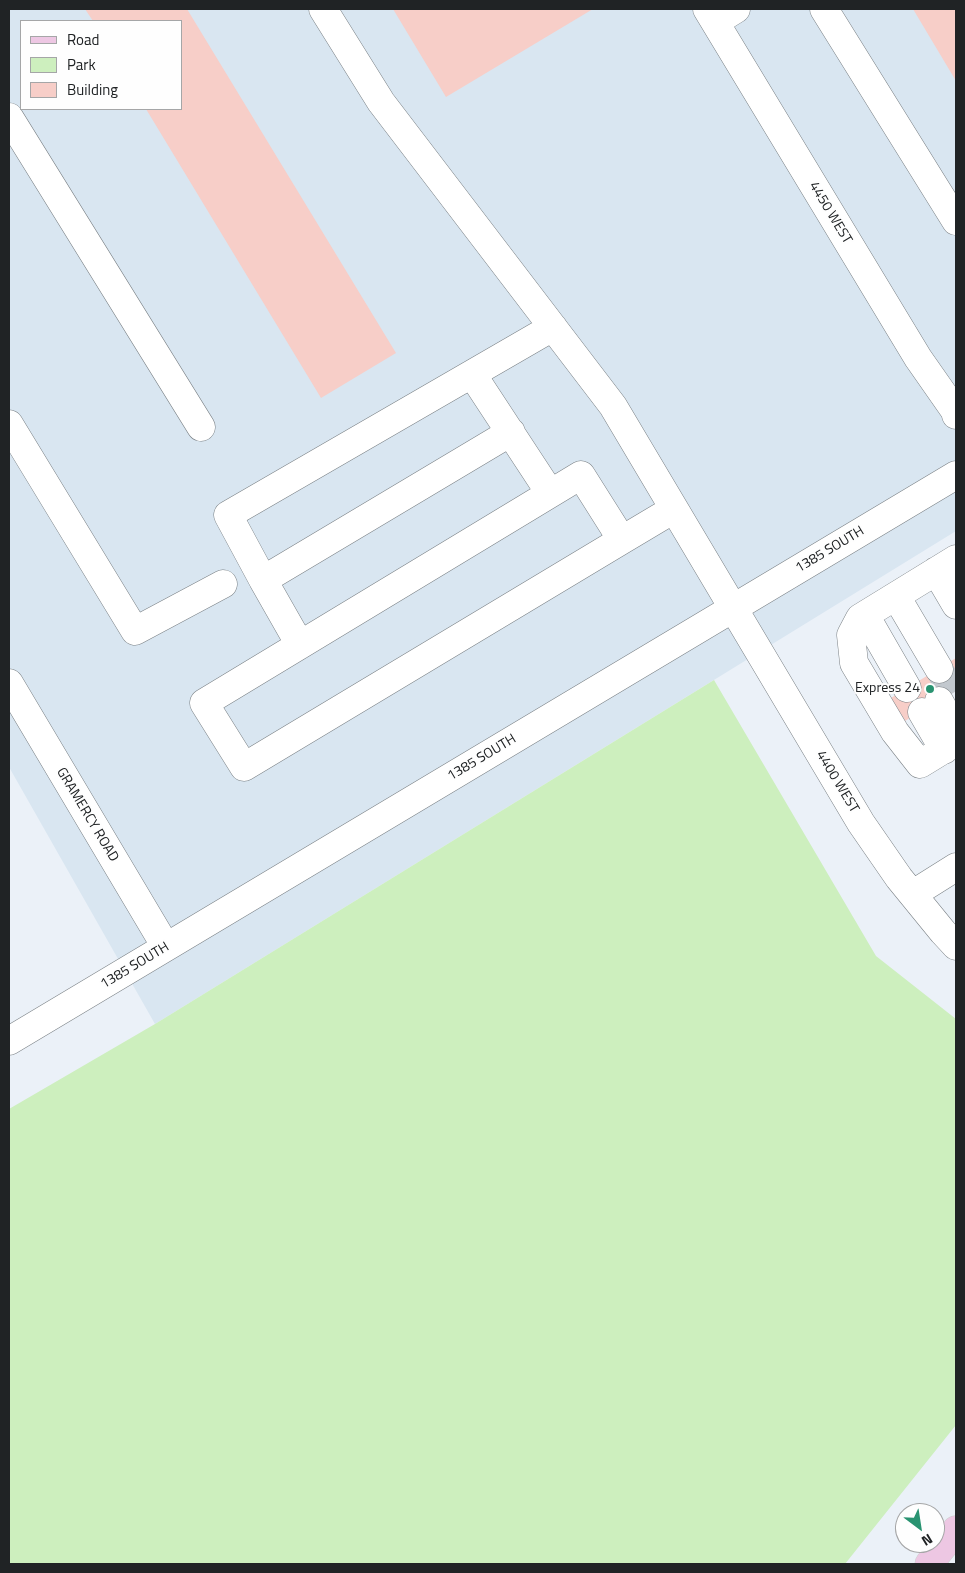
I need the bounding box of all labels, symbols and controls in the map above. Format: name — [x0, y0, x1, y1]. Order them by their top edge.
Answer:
legend — [20, 20, 182, 110]
text: Road — [67, 28, 99, 51]
text: Park — [67, 53, 96, 76]
text: Building — [67, 78, 118, 101]
street label: 4450 WEST — [805, 179, 855, 247]
street label: 1385 SOUTH — [793, 523, 867, 577]
place label: Express 24 — [855, 681, 920, 697]
marker: Express 24 — [924, 683, 936, 695]
street label: 1385 SOUTH — [445, 731, 519, 785]
street label: 4400 WEST — [812, 748, 862, 816]
street label: GRAMERCY ROAD — [52, 765, 122, 865]
street label: 1385 SOUTH — [98, 939, 172, 993]
north arrow — [895, 1503, 945, 1553]
text: N — [918, 1529, 937, 1552]

